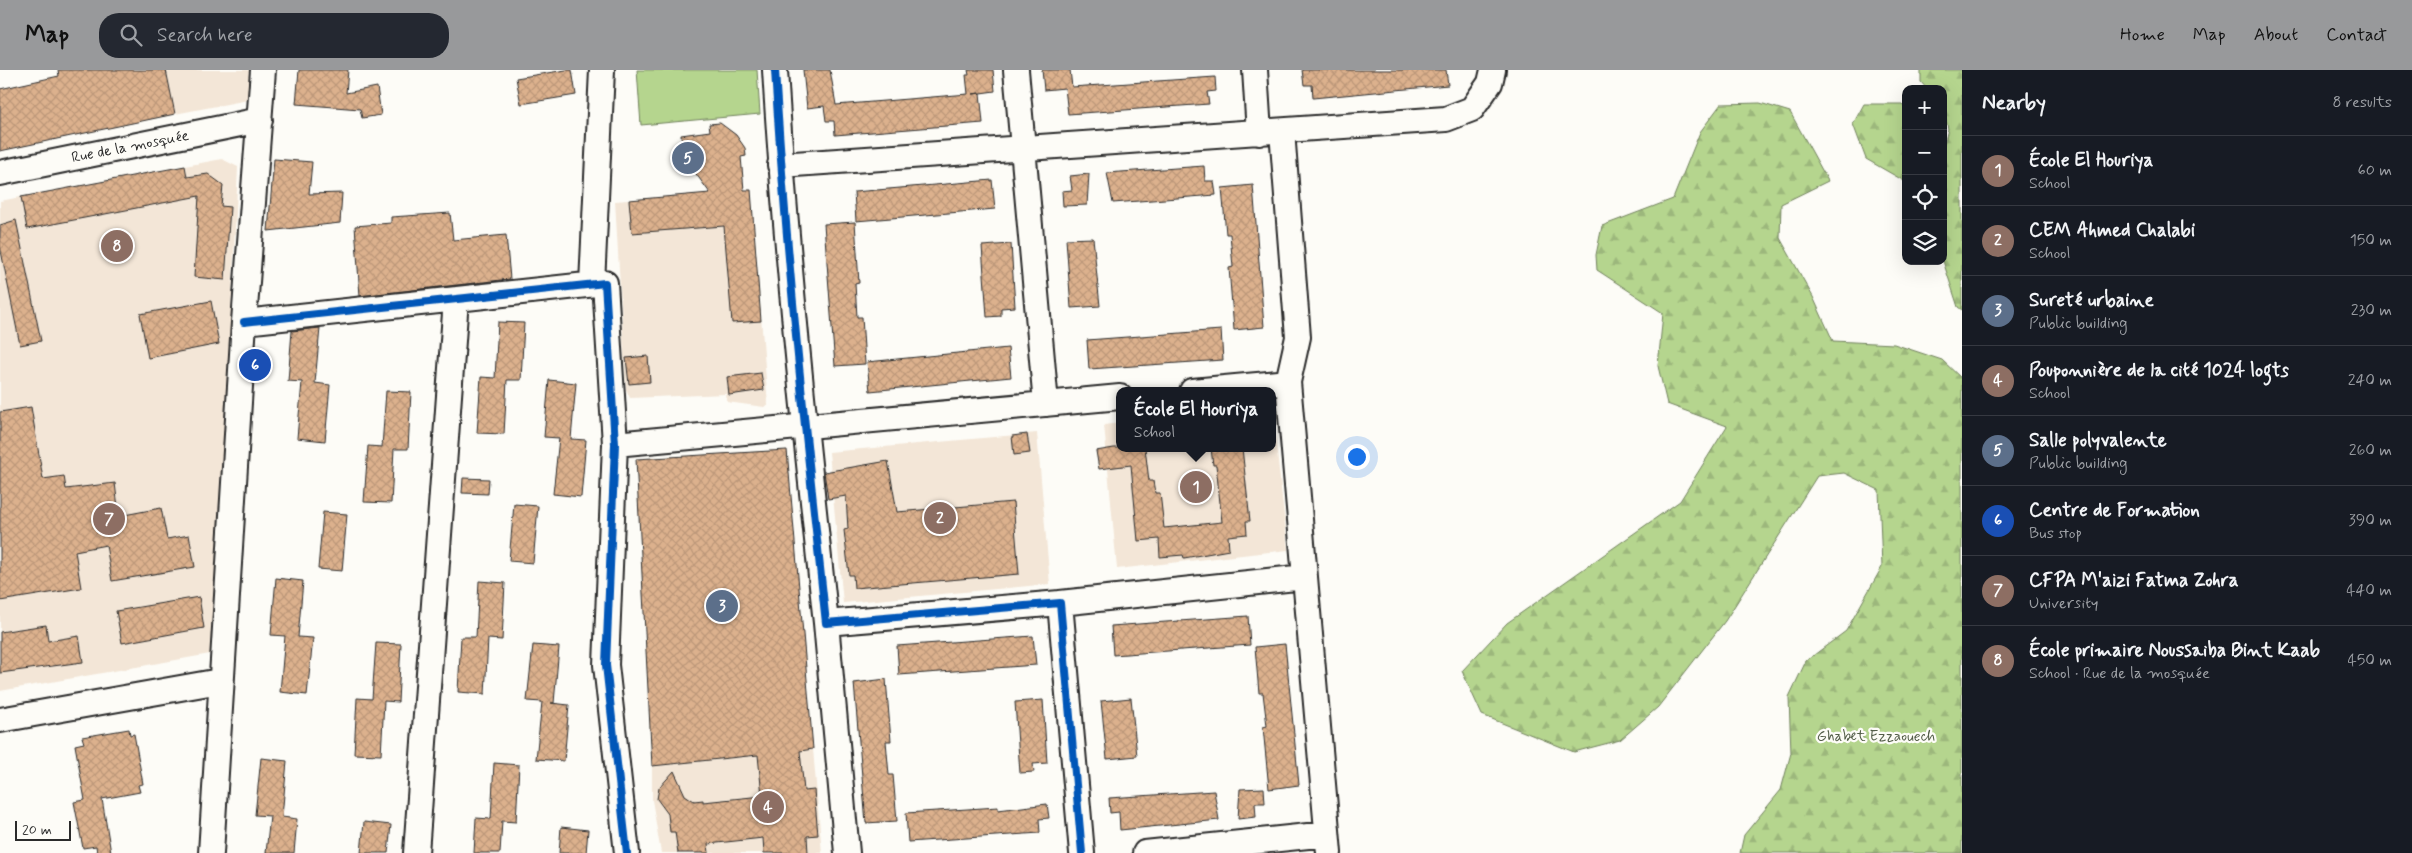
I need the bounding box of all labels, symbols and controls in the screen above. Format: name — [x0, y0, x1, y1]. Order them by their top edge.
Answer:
search box — [99, 13, 449, 58]
text: Map — [25, 20, 69, 51]
icon: search — [117, 21, 145, 49]
text: Search here — [157, 23, 253, 48]
text: Home — [2120, 23, 2165, 47]
text: Map — [2193, 23, 2226, 47]
text: About — [2254, 23, 2298, 47]
text: Contact — [2326, 23, 2387, 47]
map controls — [1902, 85, 1947, 265]
button: + — [1902, 85, 1947, 130]
text: Nearby — [1982, 89, 2046, 117]
text: 8 results — [2332, 92, 2392, 113]
street label: Rue de la mosquée — [70, 126, 191, 168]
button: − — [1902, 130, 1947, 175]
pin: 5 — [672, 139, 704, 177]
text: École El Houriya — [2029, 148, 2153, 173]
text: 1 — [1994, 160, 2002, 181]
text: 60 m — [2358, 160, 2392, 181]
text: School — [2029, 173, 2070, 194]
button: locate — [1902, 175, 1947, 220]
text: CEM Ahmed Chalabi — [2029, 218, 2195, 243]
button: layers — [1902, 220, 1947, 265]
pin: 8 — [101, 227, 133, 265]
text: 2 — [1994, 230, 2002, 251]
text: 150 m — [2350, 230, 2392, 251]
text: School — [2029, 243, 2070, 264]
text: Sureté urbaine — [2029, 288, 2154, 313]
text: 3 — [1994, 300, 2002, 321]
text: 230 m — [2351, 300, 2392, 321]
text: Public building — [2029, 313, 2128, 334]
pin: 6 — [239, 346, 271, 384]
text: Pouponnière de la cité 1024 logts — [2029, 358, 2289, 383]
text: 4 — [1993, 370, 2003, 391]
text: 240 m — [2348, 370, 2392, 391]
text: School — [2029, 383, 2070, 404]
popup — [1116, 387, 1276, 452]
text: École El Houriya — [1134, 397, 1258, 422]
text: School — [1134, 422, 1175, 443]
text: Salle polyvalente — [2029, 428, 2167, 453]
text: 5 — [1993, 440, 2003, 461]
text: 260 m — [2349, 440, 2392, 461]
your location — [1344, 444, 1370, 470]
text: Public building — [2029, 453, 2128, 474]
pin: 1 — [1180, 468, 1212, 506]
text: Centre de Formation — [2029, 498, 2200, 523]
pin: 2 — [924, 499, 956, 537]
pin: 7 — [93, 500, 125, 538]
text: 6 — [1994, 510, 2002, 531]
text: 390 m — [2349, 510, 2392, 531]
text: Bus stop — [2029, 523, 2082, 544]
text: CFPA M'aizi Fatma Zohra — [2029, 568, 2239, 593]
text: 7 — [1993, 580, 2003, 601]
text: 440 m — [2346, 580, 2392, 601]
pin: 3 — [706, 587, 738, 625]
text: University — [2029, 593, 2099, 614]
text: École primaire Noussaiba Bint Kaab — [2029, 638, 2320, 663]
text: 8 — [1993, 650, 2003, 671]
text: 450 m — [2347, 650, 2392, 671]
text: School · Rue de la mosquée — [2029, 663, 2210, 684]
park label: Ghabet Ezzaouech — [1817, 727, 1936, 747]
pin: 4 — [752, 788, 784, 826]
scale bar — [15, 818, 71, 841]
text: 20 m — [22, 821, 52, 839]

